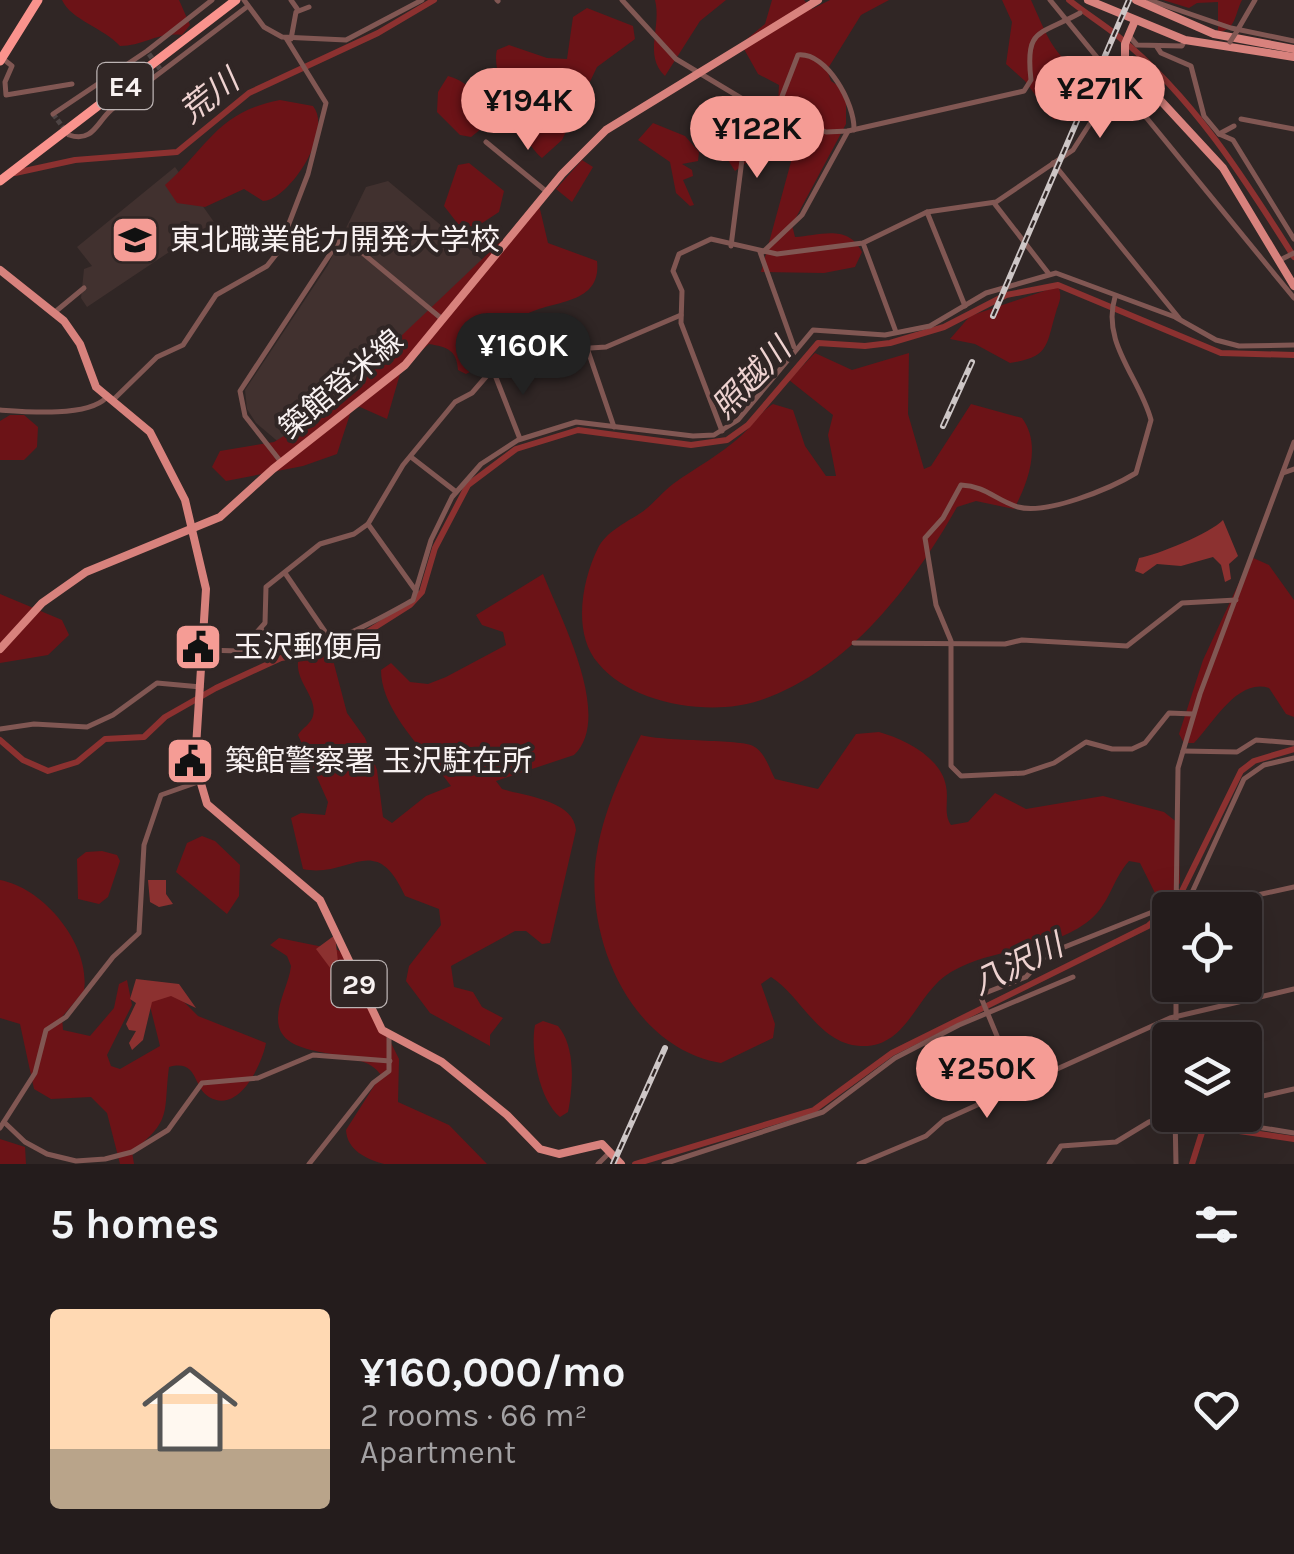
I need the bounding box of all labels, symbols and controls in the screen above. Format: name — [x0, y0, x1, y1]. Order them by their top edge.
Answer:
pin: ¥271K — [1030, 56, 1170, 141]
water label: 荒川 — [173, 60, 248, 131]
road number: E4 — [98, 63, 152, 109]
pin: ¥194K — [458, 68, 598, 153]
text: ¥271K — [1057, 70, 1143, 107]
text: ¥194K — [483, 82, 573, 119]
pin: ¥122K — [687, 96, 827, 181]
text: ¥122K — [712, 110, 802, 147]
school or university icon: 東北職業能力開発大学校 — [109, 214, 161, 266]
place label: 東北職業能力開発大学校 — [170, 222, 500, 258]
pin: ¥160K — [453, 313, 593, 398]
street label: 築館登米線 — [272, 322, 410, 446]
text: ¥160K — [478, 327, 568, 364]
water label: 照越川 — [705, 329, 800, 426]
public building icon: 玉沢郵便局 — [172, 621, 224, 673]
place label: 玉沢郵便局 — [233, 629, 383, 665]
public building icon: 築館警察署 玉沢駐在所 — [164, 735, 216, 787]
place label: 築館警察署 玉沢駐在所 — [225, 743, 532, 779]
map controls — [1152, 892, 1262, 1132]
button: locate — [1152, 892, 1262, 1002]
water label: 八沢川 — [966, 925, 1071, 1002]
road number: 29 — [332, 961, 386, 1007]
button: layers — [1152, 1022, 1262, 1132]
pin: ¥250K — [917, 1036, 1057, 1121]
text: ¥250K — [938, 1050, 1036, 1087]
icon: filters — [1189, 1197, 1244, 1252]
text: 5 homes — [50, 1199, 219, 1249]
text: ¥160,000/mo — [360, 1347, 625, 1397]
icon: home — [130, 1349, 250, 1469]
icon: heart — [1189, 1382, 1244, 1437]
text: 2 rooms · 66 m² — [360, 1397, 587, 1434]
text: Apartment — [360, 1434, 516, 1471]

